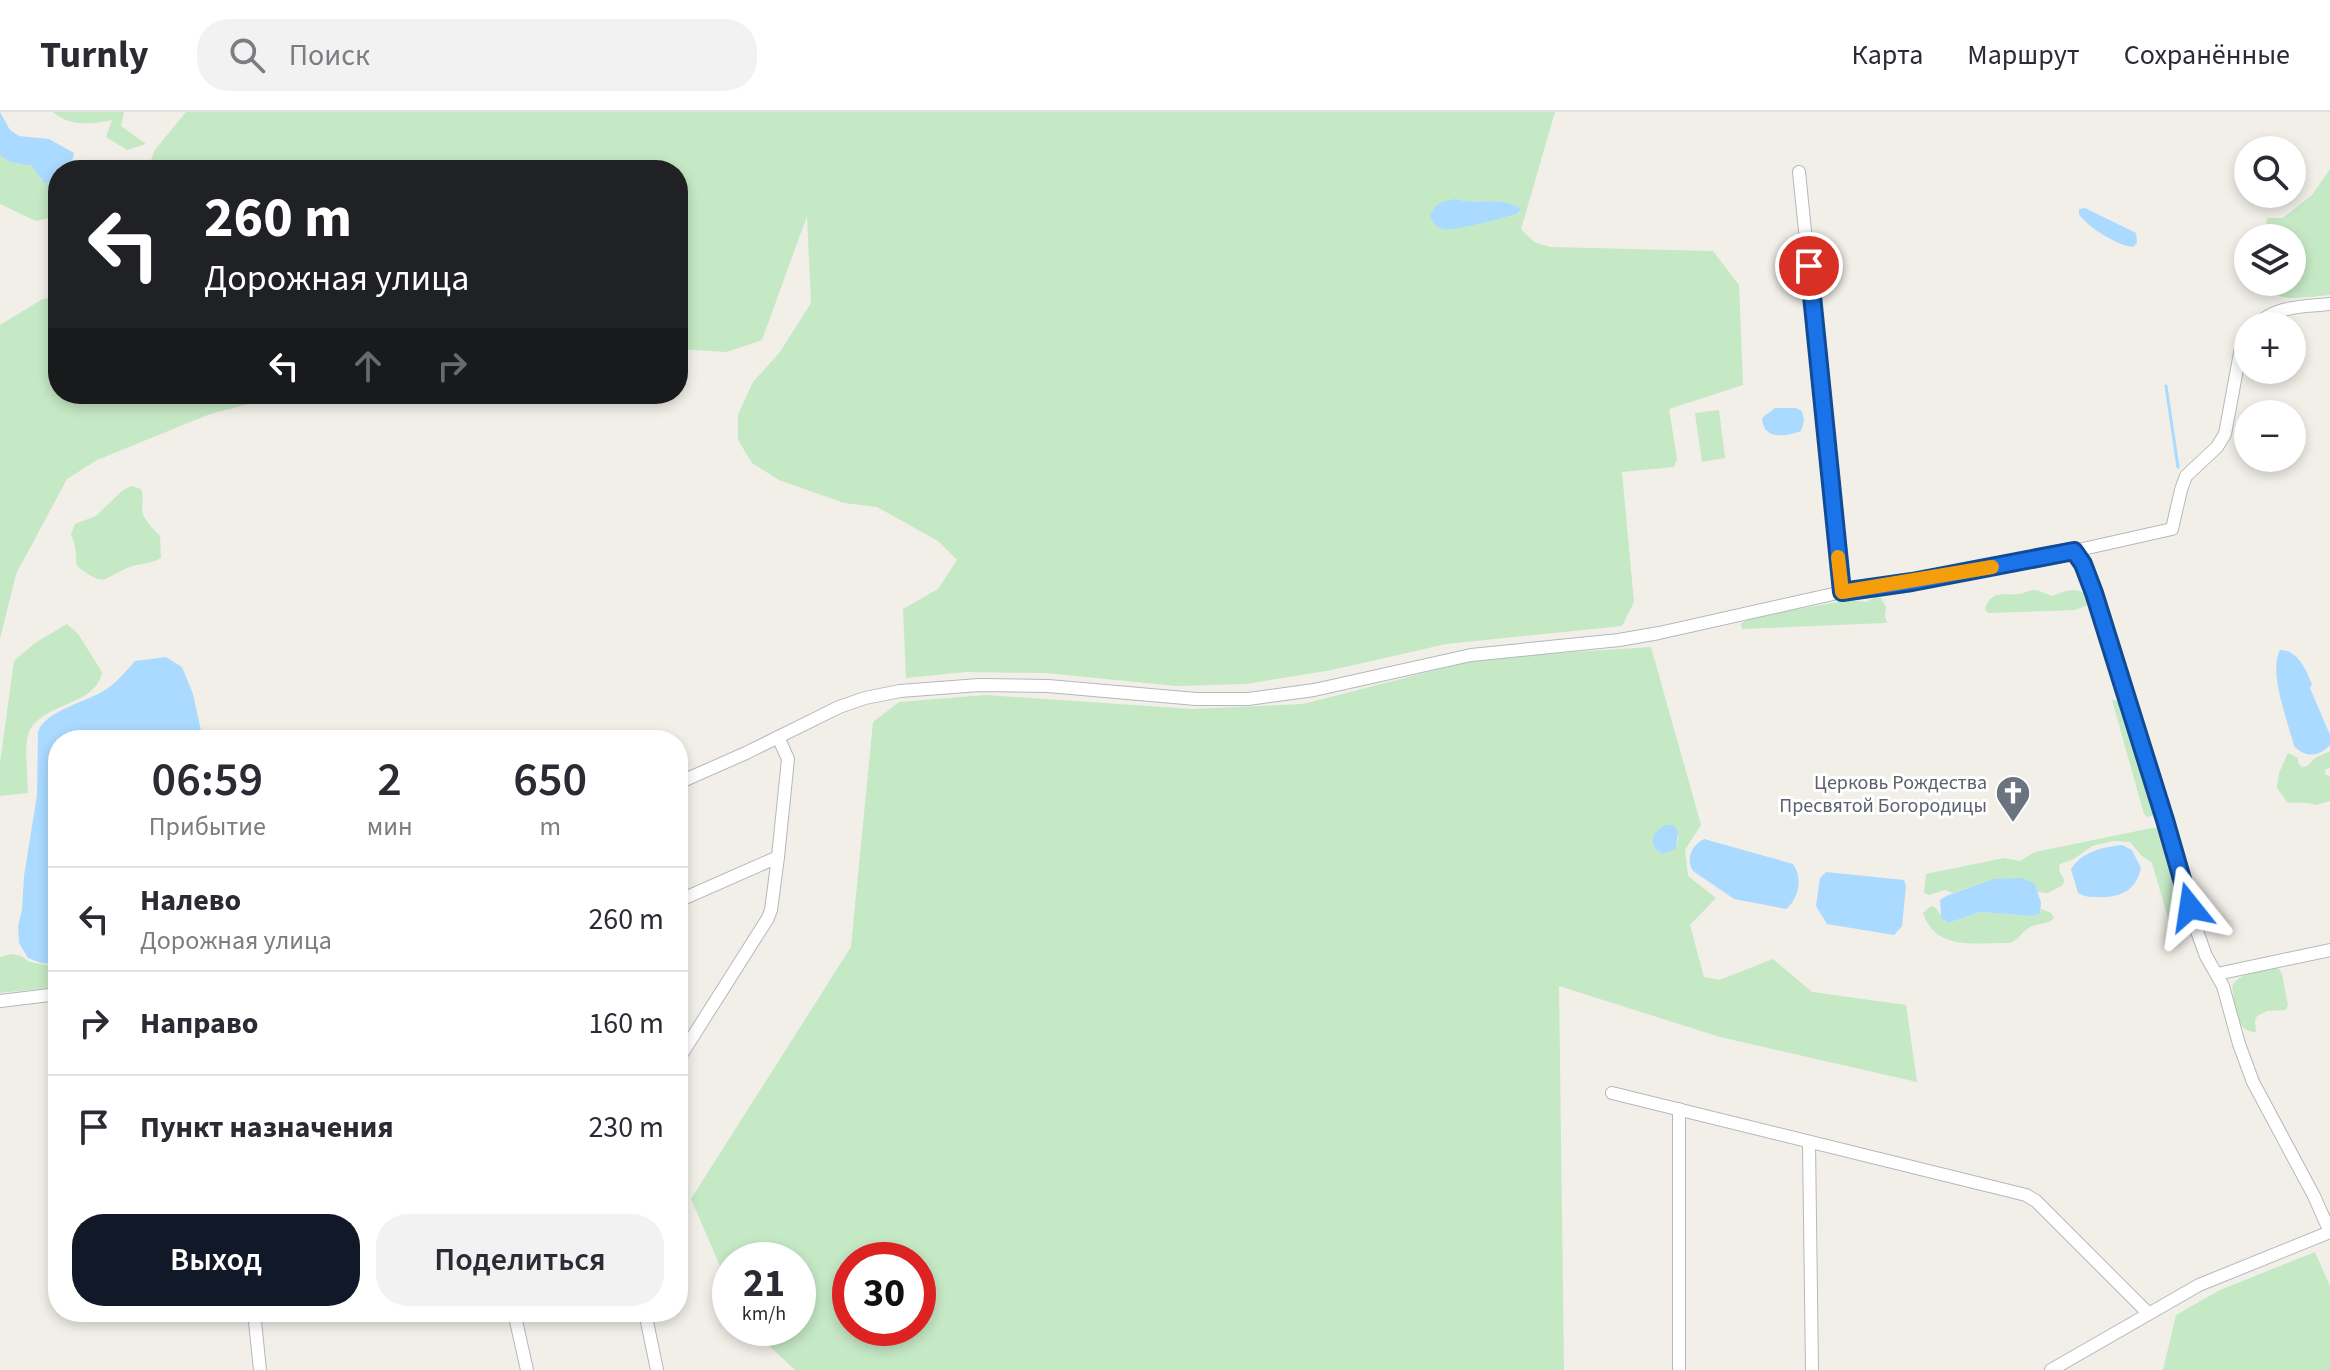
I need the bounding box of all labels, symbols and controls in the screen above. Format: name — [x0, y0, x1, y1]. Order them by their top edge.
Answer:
search box — [197, 19, 757, 91]
text: Turnly — [40, 28, 149, 82]
icon: search — [225, 33, 269, 77]
text: Поиск — [289, 34, 370, 77]
text: Карта — [1852, 35, 1923, 75]
text: Маршрут — [1967, 35, 2080, 75]
text: Сохранённые — [2124, 35, 2290, 75]
map controls — [2234, 136, 2306, 472]
button: search — [2234, 136, 2306, 208]
text: 260 m — [204, 179, 352, 258]
icon: left — [72, 192, 176, 296]
button: layers — [2234, 224, 2306, 296]
pin — [1775, 232, 1843, 300]
icon: arrive — [1787, 244, 1831, 288]
text: Дорожная улица — [204, 253, 470, 304]
button: + — [2234, 312, 2306, 384]
icon: left — [262, 344, 306, 388]
icon: ahead — [346, 344, 390, 388]
icon: right — [430, 344, 474, 388]
button: − — [2234, 400, 2306, 472]
text: 06:59 — [152, 746, 263, 814]
text: 2 — [377, 746, 402, 814]
text: 650 — [513, 746, 587, 814]
place label: Церковь Рождества Пресвятой Богородицы — [1779, 769, 1987, 820]
church icon: Церковь Рождества Пресвятой Богородицы — [1994, 774, 2032, 824]
text: Прибытие — [149, 808, 266, 845]
text: мин — [367, 808, 413, 845]
text: m — [539, 808, 561, 845]
position arrow — [2148, 865, 2232, 949]
text: Налево — [140, 879, 241, 922]
icon: left — [72, 897, 116, 941]
text: 260 m — [588, 898, 664, 941]
text: Дорожная улица — [140, 922, 332, 959]
icon: right — [72, 1001, 116, 1045]
text: Направо — [140, 1002, 258, 1045]
text: 160 m — [588, 1002, 664, 1045]
icon: arrive — [72, 1105, 116, 1149]
text: Пункт назначения — [140, 1106, 394, 1149]
text: 230 m — [588, 1106, 664, 1149]
button: Выход — [72, 1214, 360, 1306]
button: Поделиться — [376, 1214, 664, 1306]
speed limit sign: 30 — [832, 1242, 936, 1346]
text: 21 — [743, 1255, 785, 1312]
text: km/h — [742, 1300, 786, 1328]

